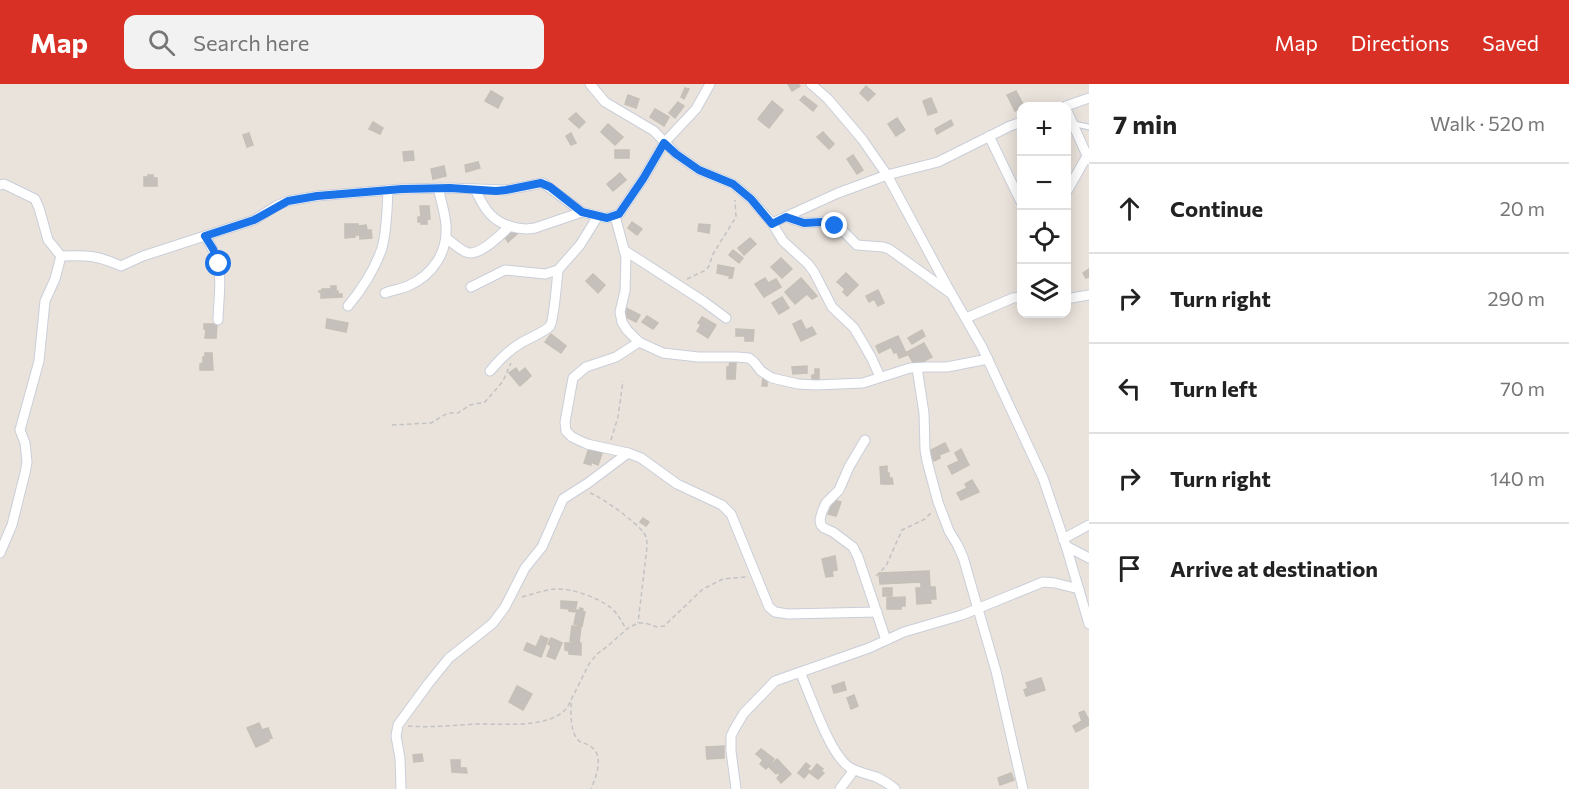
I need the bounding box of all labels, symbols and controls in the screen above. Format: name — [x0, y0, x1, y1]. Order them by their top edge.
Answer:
search box — [124, 15, 544, 69]
text: Map — [30, 25, 88, 59]
icon: search — [145, 26, 178, 59]
text: Search here — [193, 29, 309, 56]
text: Map — [1275, 30, 1318, 55]
text: Directions — [1351, 30, 1449, 55]
text: Saved — [1482, 30, 1539, 55]
map controls — [1017, 102, 1071, 318]
button: + — [1017, 102, 1071, 156]
text: 7 min — [1113, 108, 1177, 139]
text: Walk · 520 m — [1430, 111, 1545, 135]
button: − — [1017, 156, 1071, 210]
icon: ahead — [1113, 192, 1146, 225]
text: Continue — [1170, 195, 1263, 222]
text: 20 m — [1500, 196, 1545, 220]
button: locate — [1017, 210, 1071, 264]
route end — [821, 212, 847, 238]
route start — [205, 250, 231, 276]
button: layers — [1017, 264, 1071, 318]
icon: right — [1113, 282, 1146, 315]
text: Turn right — [1170, 285, 1271, 312]
text: 290 m — [1487, 286, 1545, 310]
icon: left — [1113, 372, 1146, 405]
text: Turn left — [1170, 375, 1257, 402]
text: 70 m — [1500, 376, 1545, 400]
icon: right — [1113, 462, 1146, 495]
text: Turn right — [1170, 465, 1271, 492]
text: 140 m — [1490, 466, 1545, 490]
icon: arrive — [1113, 552, 1146, 585]
text: Arrive at destination — [1170, 555, 1378, 582]

